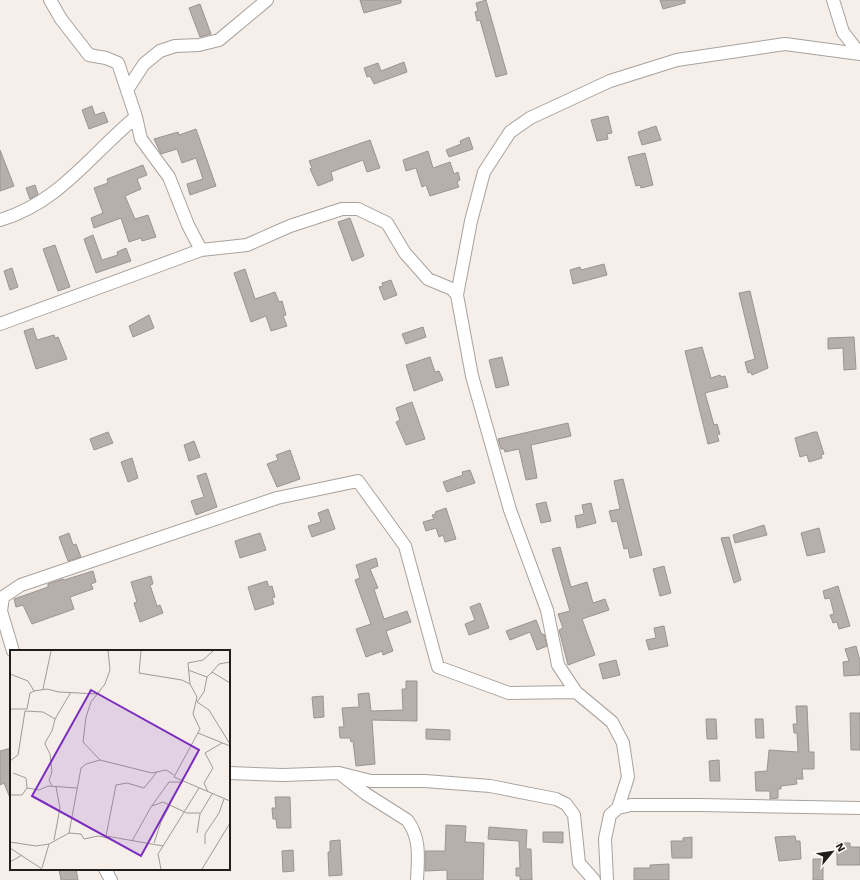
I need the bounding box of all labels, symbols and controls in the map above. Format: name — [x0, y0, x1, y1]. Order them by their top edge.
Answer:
inset map — [10, 650, 230, 870]
north arrow — [812, 832, 852, 872]
text: N — [833, 841, 848, 854]

